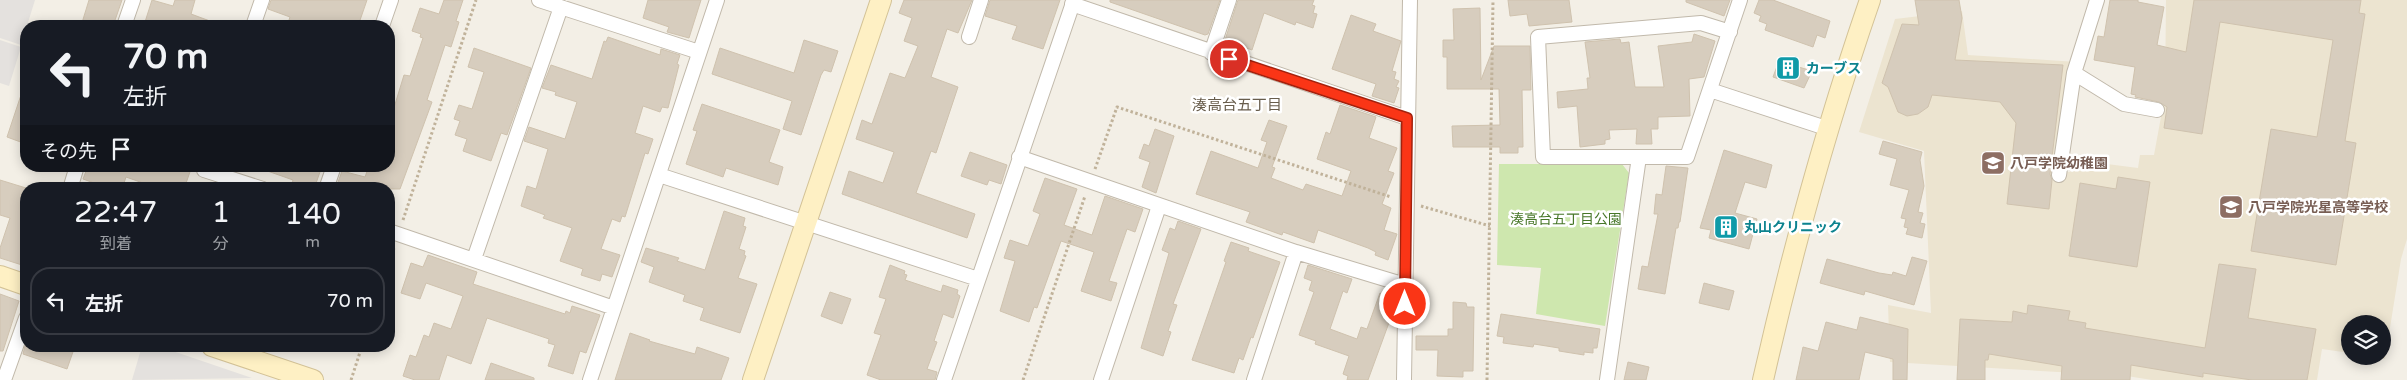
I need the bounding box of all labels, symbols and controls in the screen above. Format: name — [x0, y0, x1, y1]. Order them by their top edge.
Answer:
text: 70 m — [123, 36, 208, 78]
pin — [1208, 38, 1250, 80]
icon: left — [40, 40, 105, 105]
icon: arrive — [1215, 45, 1243, 73]
building icon: カーブス — [1775, 55, 1801, 81]
place label: カーブス — [1806, 60, 1861, 77]
text: 左折 — [123, 84, 167, 110]
district label: 湊高台五丁目 — [1192, 96, 1282, 114]
icon: arrive — [107, 135, 135, 163]
text: その先 — [40, 141, 97, 163]
school or university icon: 八戸学院幼稚園 — [1980, 150, 2006, 176]
place label: 八戸学院幼稚園 — [2010, 155, 2108, 172]
text: 22:47 — [74, 194, 157, 231]
text: 1 — [211, 194, 230, 231]
school or university icon: 八戸学院光星高等学校 — [2218, 194, 2244, 220]
text: 140 — [284, 196, 341, 233]
place label: 八戸学院光星高等学校 — [2248, 199, 2388, 216]
park label: 湊高台五丁目公園 — [1510, 211, 1622, 228]
building icon: 丸山クリニック — [1713, 214, 1739, 240]
place label: 丸山クリニック — [1744, 219, 1842, 236]
text: m — [305, 232, 320, 252]
text: 到着 — [100, 234, 132, 254]
text: 分 — [213, 234, 229, 254]
position arrow — [1378, 277, 1430, 329]
icon: left — [42, 287, 70, 315]
text: 70 m — [327, 290, 373, 312]
text: 左折 — [85, 293, 123, 315]
map controls — [2341, 315, 2391, 365]
button: layers — [2341, 315, 2391, 365]

